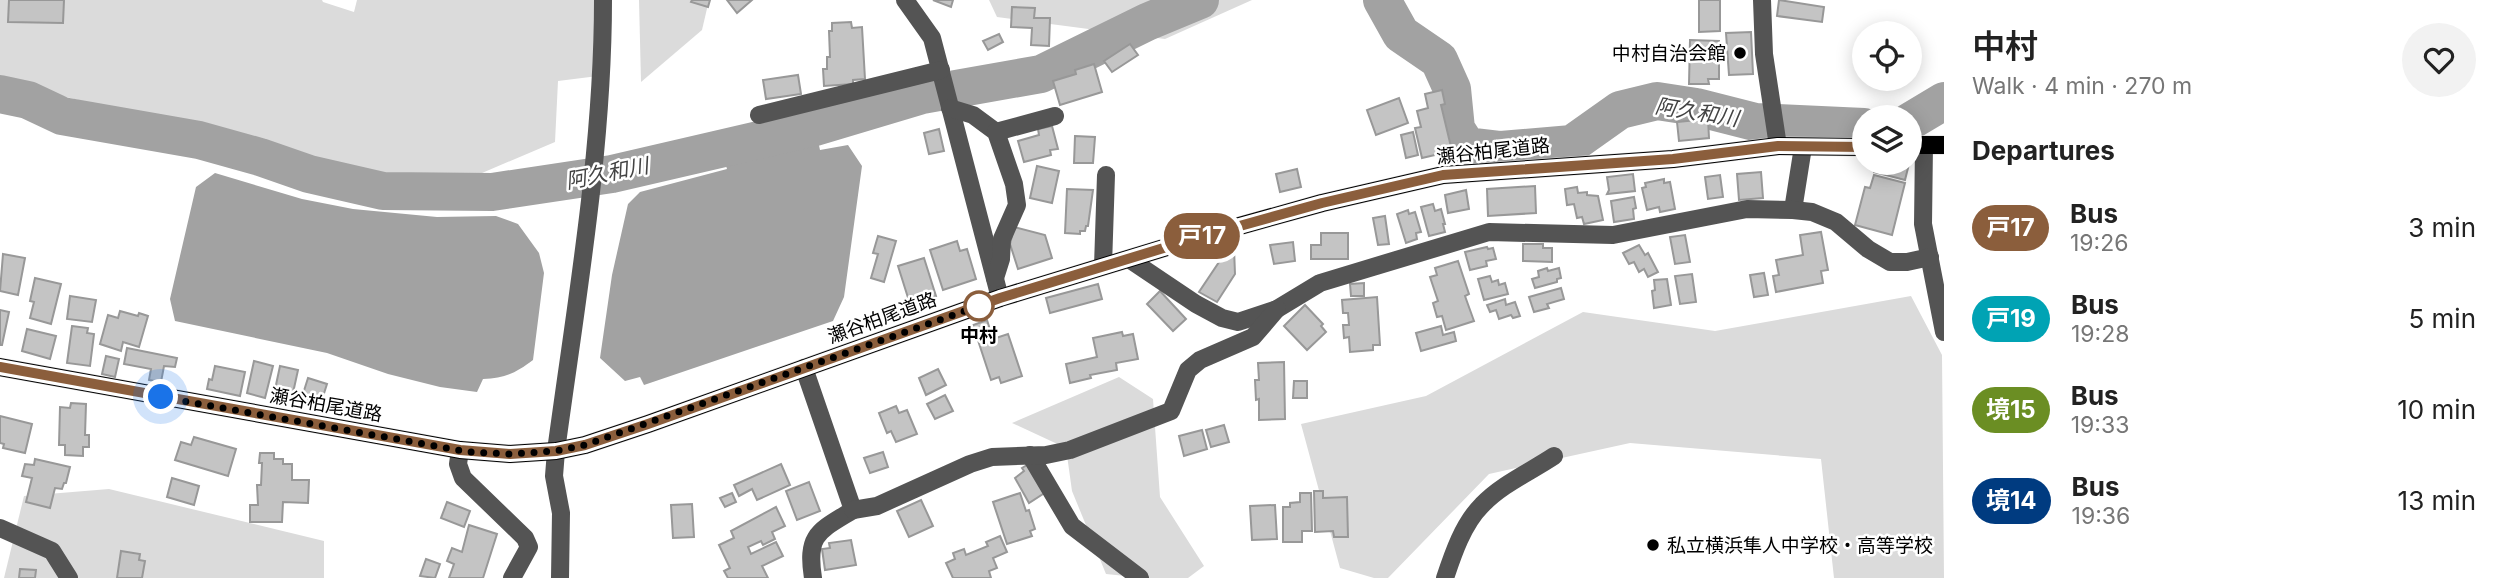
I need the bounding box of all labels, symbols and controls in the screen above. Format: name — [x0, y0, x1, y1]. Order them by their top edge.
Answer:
map controls — [1852, 21, 1922, 175]
button: locate — [1852, 21, 1922, 91]
button: heart — [2402, 23, 2476, 97]
text: 中村 — [1972, 26, 2038, 66]
place label: 中村自治会館 — [1612, 42, 1726, 65]
marker: 中村自治会館 — [1732, 45, 1748, 61]
text: Walk · 4 min · 270 m — [1972, 72, 2192, 100]
water label: 阿久和川 — [1654, 93, 1742, 131]
button: layers — [1852, 105, 1922, 175]
street label: 瀬谷柏尾道路 — [1435, 134, 1551, 168]
text: Departures — [1972, 135, 2115, 166]
water label: 阿久和川 — [563, 152, 653, 193]
text: Bus — [2070, 198, 2118, 229]
text: 3 min — [2408, 212, 2476, 243]
line badge: 戸17 — [1162, 213, 1242, 259]
text: 戸17 — [1986, 213, 2035, 242]
text: 戸17 — [1178, 221, 1226, 250]
text: 19:26 — [2070, 229, 2129, 257]
street label: 瀬谷柏尾道路 — [824, 288, 940, 348]
text: Bus — [2071, 289, 2119, 320]
marker: 中村 — [964, 291, 994, 321]
text: 5 min — [2408, 303, 2476, 334]
text: 戸19 — [1986, 304, 2036, 333]
text: 19:28 — [2071, 320, 2129, 348]
place label: 中村 — [960, 324, 998, 347]
your location — [143, 379, 178, 414]
text: Bus — [2071, 380, 2119, 411]
street label: 瀬谷柏尾道路 — [268, 384, 384, 426]
text: 10 min — [2397, 394, 2476, 425]
text: 境15 — [1986, 395, 2036, 424]
text: 19:33 — [2071, 411, 2129, 439]
text: Bus — [2072, 471, 2120, 502]
text: 13 min — [2398, 485, 2476, 516]
text: 境14 — [1986, 486, 2037, 515]
text: 19:36 — [2072, 502, 2130, 530]
place label: 私立横浜隼人中学校・高等学校 — [1667, 534, 1933, 557]
marker: 私立横浜隼人中学校・高等学校 — [1645, 537, 1661, 553]

